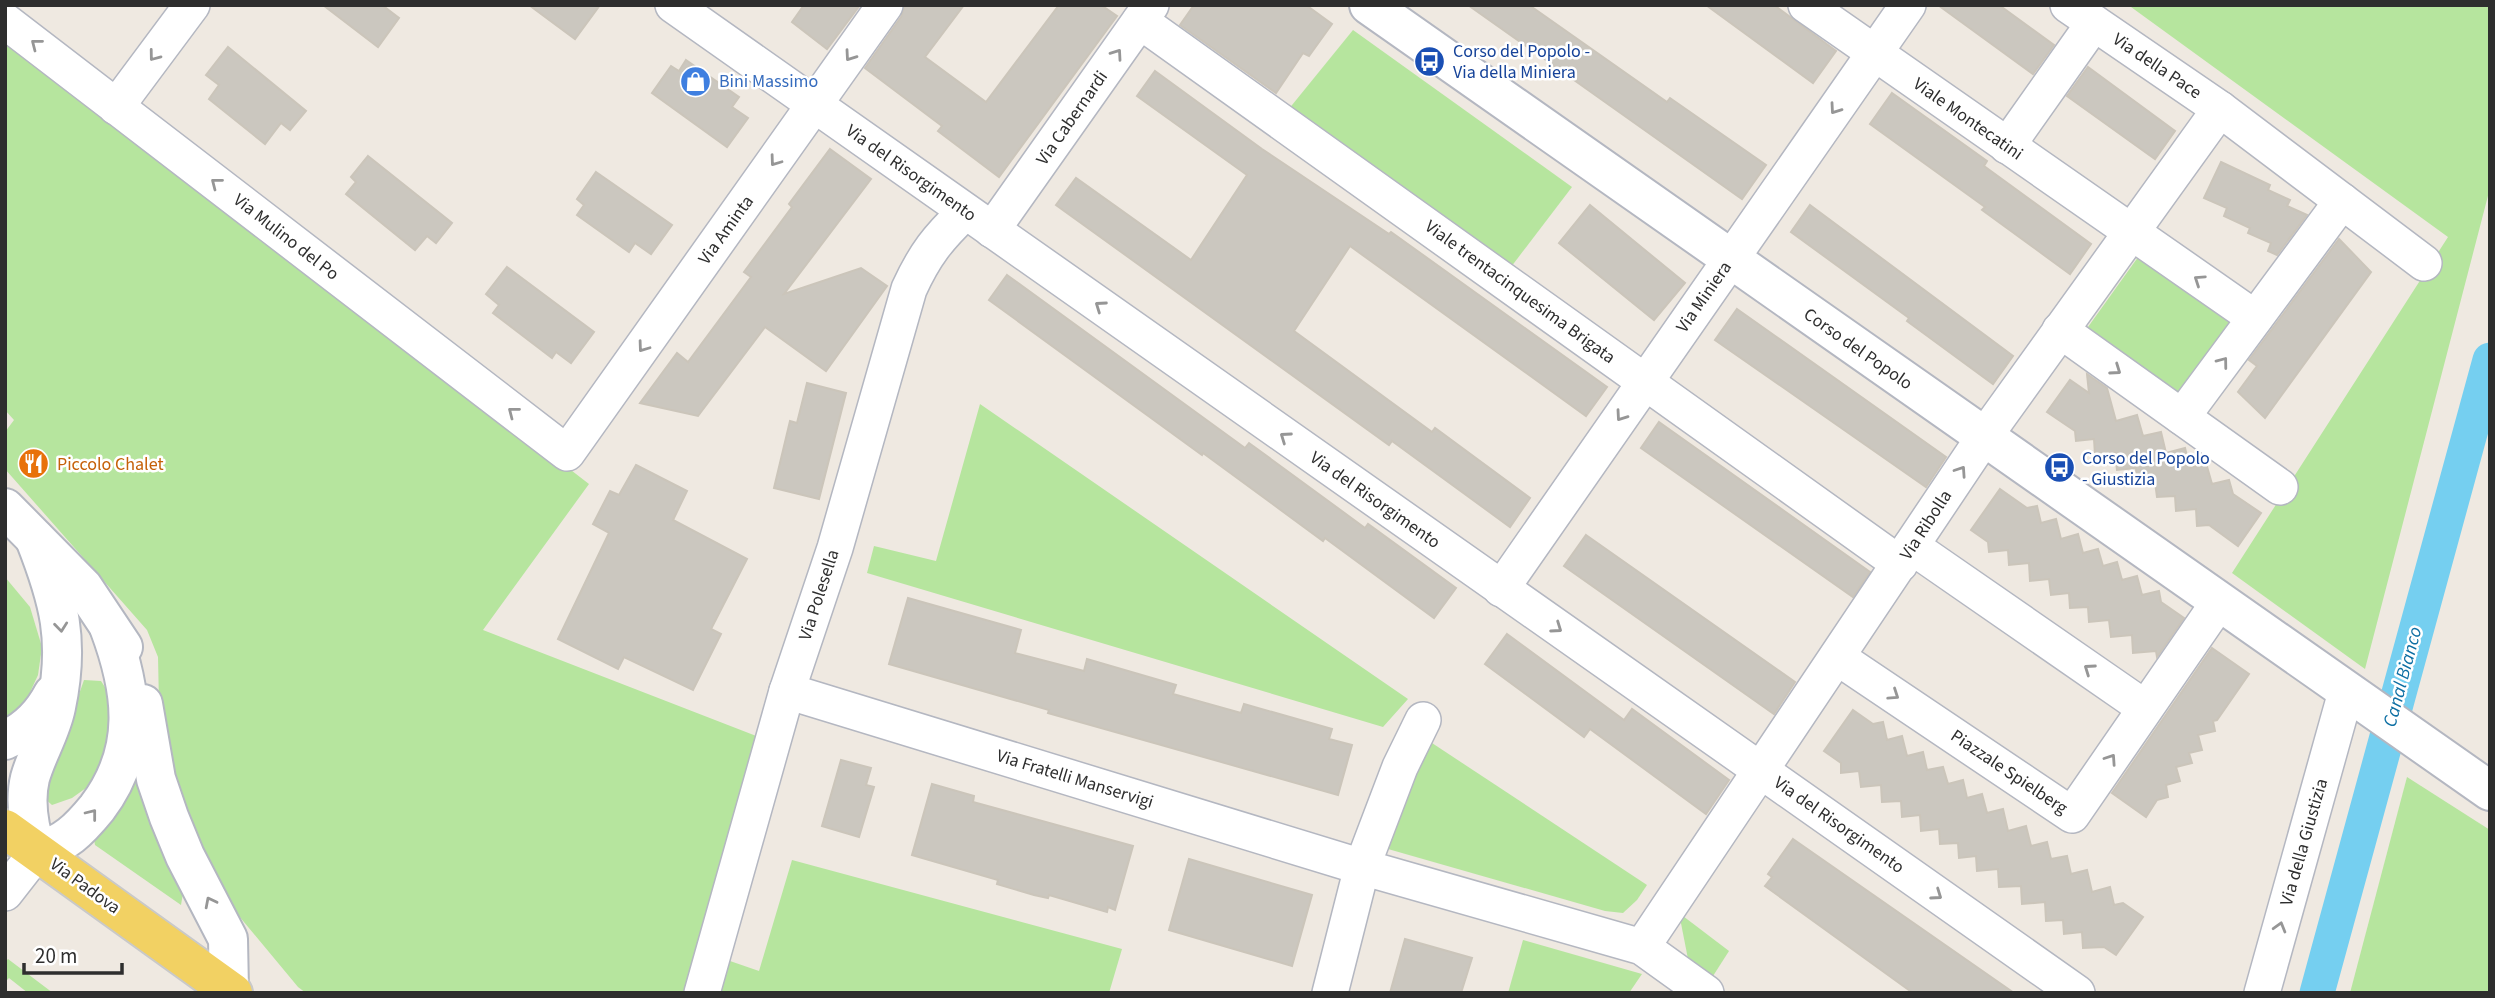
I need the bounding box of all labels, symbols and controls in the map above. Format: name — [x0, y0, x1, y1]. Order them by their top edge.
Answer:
street label: Via della Pace — [2108, 27, 2206, 105]
place label: Corso del Popolo - Via della Miniera — [1453, 39, 1590, 85]
one-way arrow — [31, 40, 43, 53]
bus stop icon: Corso del Popolo - Via della Miniera — [1413, 44, 1447, 78]
one-way arrow — [150, 48, 162, 61]
one-way arrow — [846, 48, 858, 61]
one-way arrow — [1108, 49, 1121, 62]
shop icon: Bini Massimo — [679, 64, 713, 98]
street label: Via Cabernardi — [1030, 66, 1114, 170]
place label: Bini Massimo — [719, 69, 818, 94]
street label: Viale Montecatini — [1908, 72, 2028, 166]
one-way arrow — [1831, 101, 1843, 114]
street label: Via del Risorgimento — [841, 119, 981, 227]
one-way arrow — [771, 154, 783, 166]
one-way arrow — [211, 179, 224, 192]
street label: Via Mulino del Po — [228, 188, 344, 286]
street label: Via Aminta — [692, 190, 760, 270]
street label: Viale trentacinquesima Brigata — [1420, 214, 1620, 370]
street label: Via Miniera — [1670, 256, 1738, 338]
one-way arrow — [2194, 276, 2207, 288]
one-way arrow — [1095, 302, 1108, 314]
street label: Corso del Popolo — [1798, 302, 1918, 396]
one-way arrow — [639, 339, 651, 352]
one-way arrow — [2214, 357, 2227, 370]
one-way arrow — [2108, 362, 2121, 374]
one-way arrow — [508, 407, 520, 420]
one-way arrow — [1617, 408, 1629, 421]
one-way arrow — [1280, 432, 1293, 445]
street label: Via del Risorgimento — [1305, 446, 1445, 554]
place label: Corso del Popolo - Giustizia — [2082, 446, 2210, 492]
restaurant icon: Piccolo Chalet — [17, 447, 51, 481]
bus stop icon: Corso del Popolo - Giustizia — [2042, 451, 2076, 485]
place label: Piccolo Chalet — [57, 452, 164, 477]
one-way arrow — [1953, 466, 1965, 479]
street label: Via Ribolla — [1894, 485, 1958, 565]
street label: Via Polesella — [793, 546, 845, 644]
one-way arrow — [1549, 620, 1562, 632]
one-way arrow — [54, 621, 69, 633]
water label: Canal Bianco — [2377, 624, 2429, 730]
one-way arrow — [2084, 665, 2097, 677]
one-way arrow — [1886, 687, 1899, 699]
street label: Piazzale Spielberg — [1945, 724, 2073, 820]
street label: Via Fratelli Manservigi — [993, 743, 1157, 815]
one-way arrow — [2103, 753, 2116, 766]
street label: Via del Risorgimento — [1769, 771, 1909, 879]
street label: Via della Giustizia — [2274, 775, 2334, 909]
one-way arrow — [83, 809, 96, 822]
street label: Via Padova — [45, 852, 125, 920]
one-way arrow — [1929, 887, 1942, 899]
one-way arrow — [204, 897, 218, 909]
one-way arrow — [2272, 921, 2286, 933]
scale bar — [24, 932, 122, 976]
text: 20 m — [35, 941, 77, 971]

